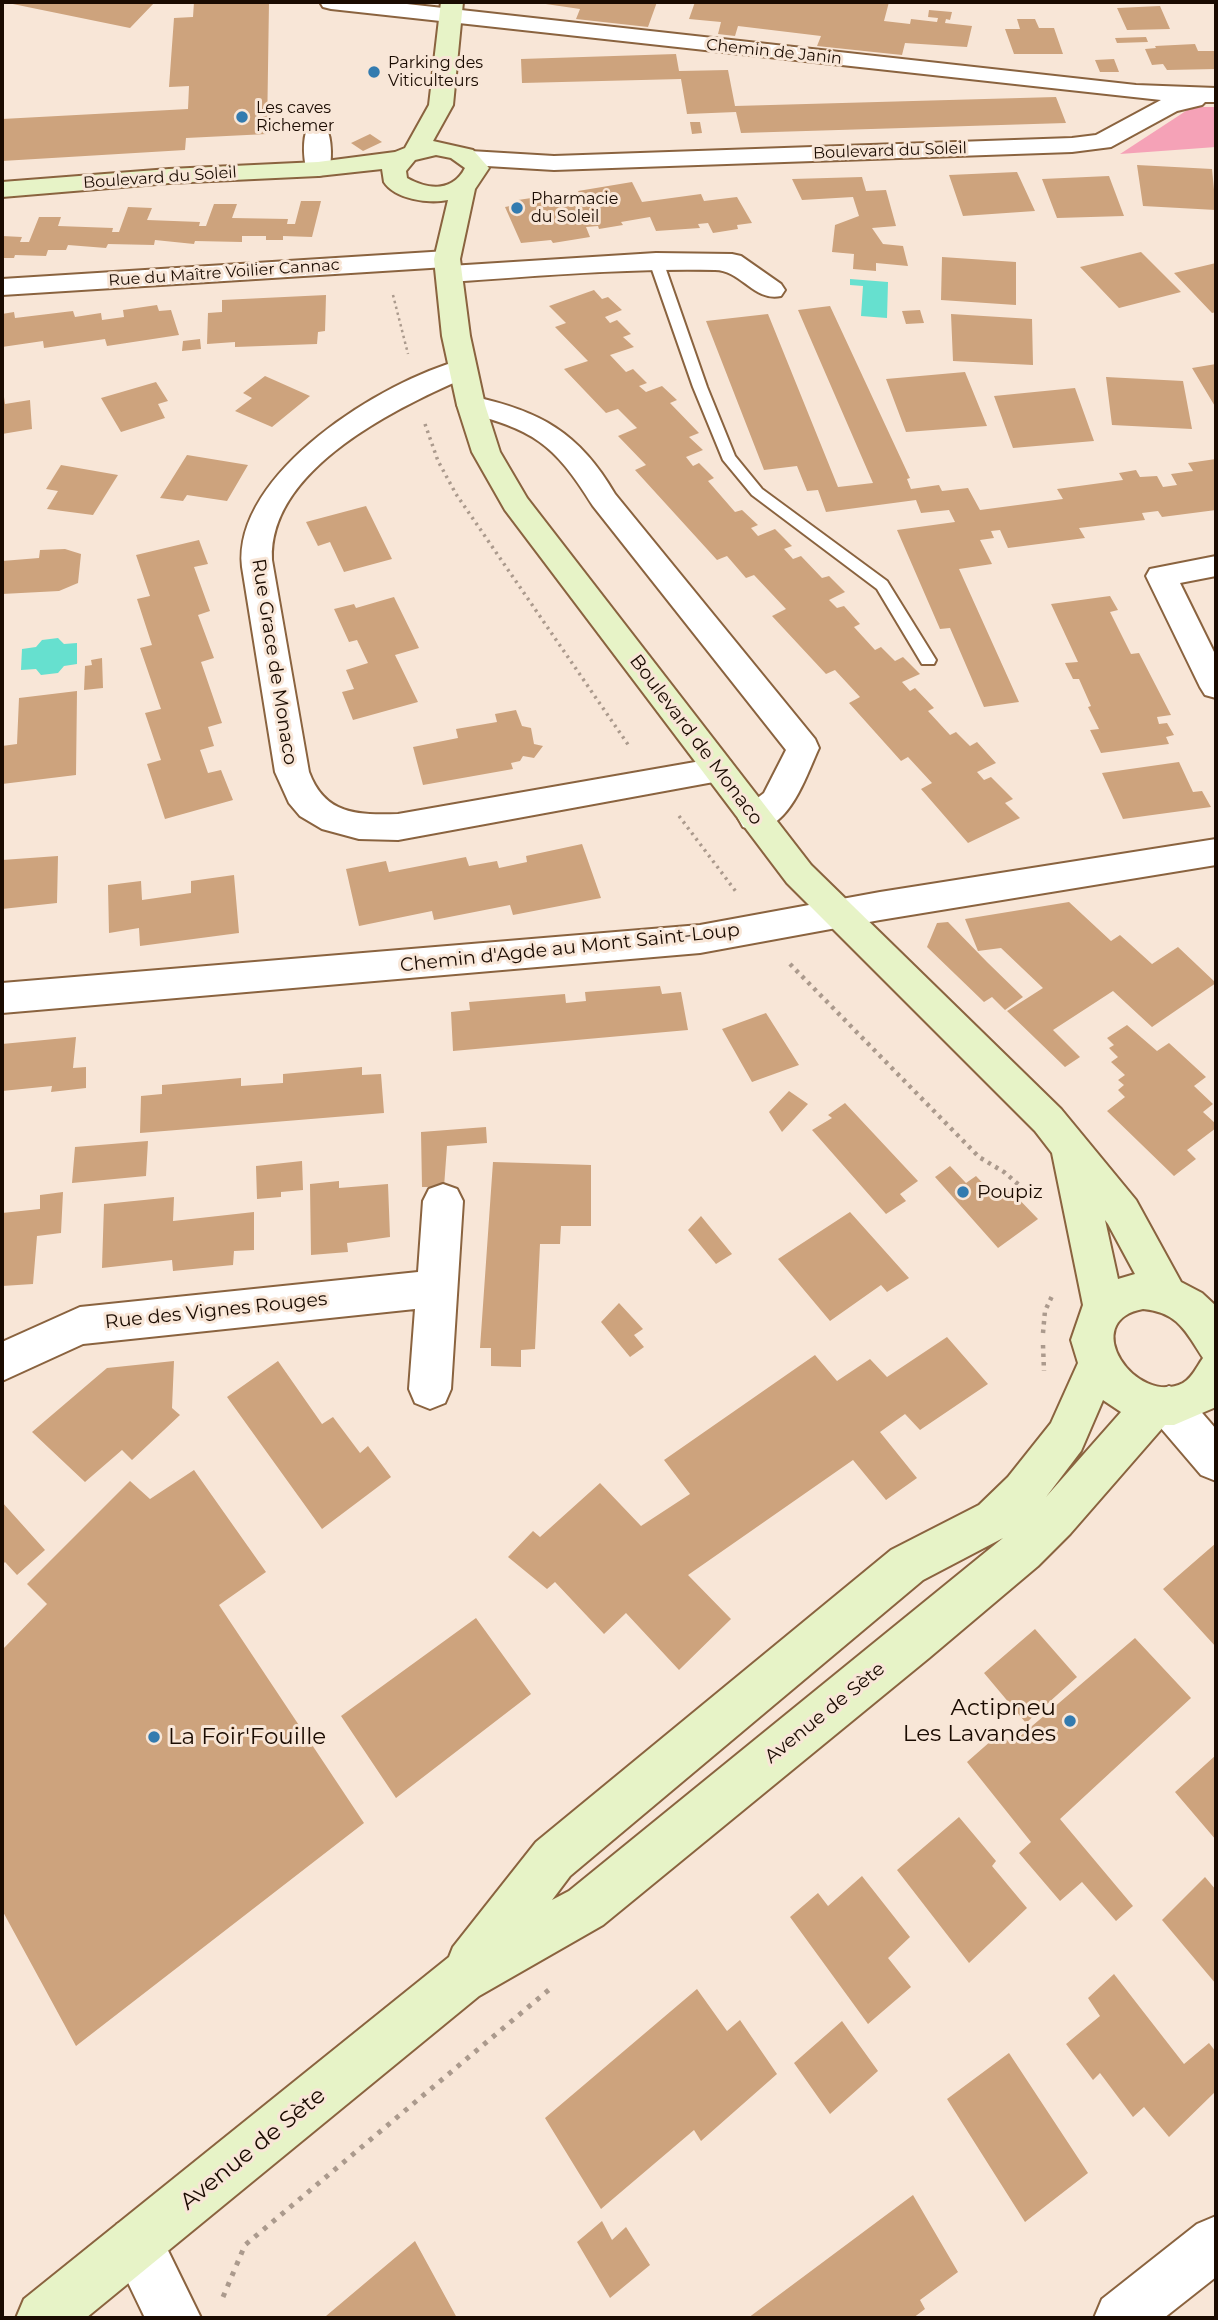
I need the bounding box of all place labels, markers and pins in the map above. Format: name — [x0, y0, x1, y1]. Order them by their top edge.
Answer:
place label: Parking des Viticulteurs — [388, 53, 483, 91]
marker: Parking des Viticulteurs — [366, 64, 382, 80]
place label: Les caves Richemer — [256, 98, 334, 136]
marker: Les caves Richemer — [234, 109, 250, 125]
place label: Pharmacie du Soleil — [531, 189, 618, 227]
marker: Pharmacie du Soleil — [509, 200, 525, 216]
place label: Poupiz — [977, 1181, 1043, 1203]
marker: Poupiz — [955, 1184, 971, 1200]
place label: Actipneu Les Lavandes — [903, 1694, 1056, 1748]
marker: Actipneu Les Lavandes — [1062, 1713, 1078, 1729]
place label: La Foir'Fouille — [168, 1723, 326, 1751]
marker: La Foir'Fouille — [146, 1729, 162, 1745]

